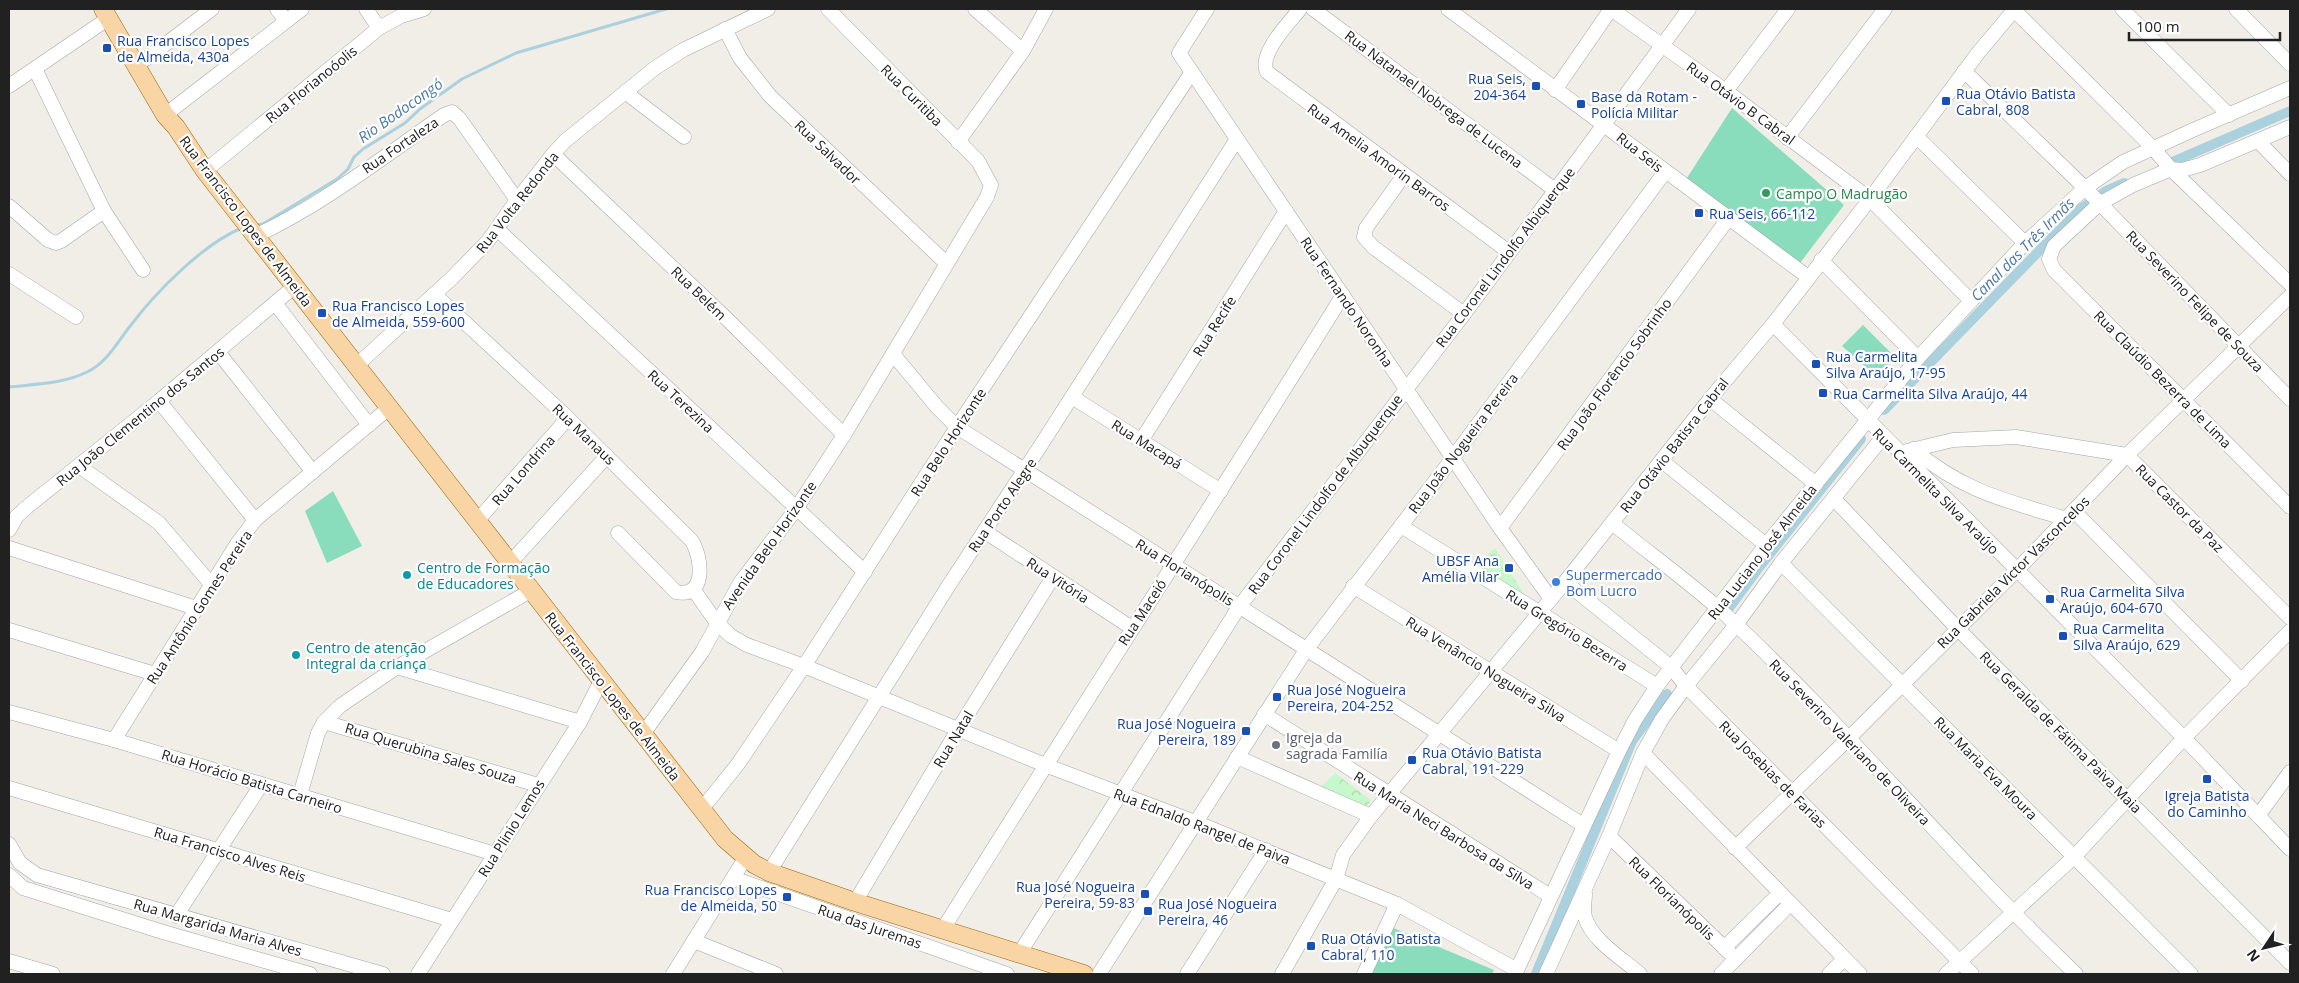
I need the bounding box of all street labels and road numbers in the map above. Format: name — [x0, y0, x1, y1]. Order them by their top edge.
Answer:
street label: Rua Natanael Nobrega de Lucena — [1341, 26, 1527, 172]
street label: Rua Florianoóolis — [261, 41, 361, 127]
street label: Rua Otávio B Cabral — [1683, 57, 1799, 149]
street label: Rua Curitiba — [877, 60, 947, 130]
street label: Rua Amelia Amorin Barros — [1304, 99, 1454, 215]
street label: Rua Fortaleza — [358, 112, 442, 178]
street label: Rua Salvador — [791, 116, 865, 189]
street label: Rua Seis — [1613, 128, 1668, 176]
street label: Rua Francisco Lopes de Almeida — [175, 132, 317, 310]
street label: Rua Volta Redonda — [471, 147, 563, 257]
street label: Rua Coronel Lindolfo Albiquerque — [1431, 163, 1579, 351]
street label: Rua Severino Felipe de Souza — [2122, 226, 2268, 376]
street label: Rua Fernando Noronha — [1296, 233, 1398, 371]
street label: Rua Belém — [667, 262, 731, 324]
street label: Rua Recife — [1188, 292, 1240, 360]
street label: Rua João Florêncio Sobrinho — [1552, 294, 1676, 454]
street label: Rua Claúdio Bezerra de Lima — [2090, 306, 2236, 452]
street label: Rua João Clementino dos Santos — [52, 342, 228, 490]
street label: Rua Terezina — [644, 365, 718, 437]
street label: Rua João Nogueira Pereira — [1404, 369, 1522, 517]
street label: Rua Otávio Batisra Cabral — [1615, 374, 1733, 516]
street label: Rua Belo Horizonte — [906, 384, 990, 500]
street label: Rua Coronel Lindolfo de Albuquerque — [1243, 390, 1407, 598]
street label: Rua Manaus — [548, 399, 620, 469]
street label: Rua Macapá — [1108, 415, 1186, 473]
street label: Rua Carmelita Silva Araújo — [1869, 424, 2003, 558]
street label: Rua Londrina — [487, 431, 559, 509]
street label: Rua Porto Alegre — [963, 454, 1041, 556]
street label: Rua Castor da Paz — [2132, 460, 2229, 557]
street label: Avenida Belo Horizonte — [717, 477, 821, 613]
street label: Rua Luciano José Almeida — [1703, 480, 1821, 624]
street label: Rua Gabriela Victor Vasconcelos — [1933, 491, 2094, 652]
street label: Rua Antônio Gomes Pereira — [142, 526, 256, 688]
street label: Rua Florianópolis — [1132, 534, 1238, 610]
street label: Rua Vitória — [1023, 553, 1093, 607]
street label: Rua Maceió — [1113, 575, 1171, 649]
street label: Rua Gregório Bezerra — [1502, 585, 1632, 675]
street label: Rua Francisco Lopes de Almeida — [541, 608, 685, 784]
street label: Rua Venâncio Nogueira Silva — [1402, 612, 1570, 726]
street label: Rua Geralda de Fátima Paiva Maia — [1976, 647, 2146, 817]
street label: Rua Severino Valeriano de Oliveira — [1765, 655, 1935, 829]
street label: Rua Natal — [929, 707, 977, 771]
street label: Rua Maria Eva Moura — [1930, 712, 2042, 824]
street label: Rua Josebias de Farias — [1715, 716, 1831, 832]
street label: Rua Querubina Sales Souza — [343, 718, 519, 788]
street label: Rua Horácio Batista Carneiro — [159, 744, 345, 818]
street label: Rua Maria Neci Barbosa da Silva — [1350, 767, 1538, 893]
street label: Rua Plinio Lemos — [473, 775, 549, 880]
street label: Rua Ednaldo Rangel de Paiva — [1111, 783, 1293, 869]
street label: Rua Francisco Alves Reis — [152, 822, 309, 886]
street label: Rua Florianópolis — [1625, 852, 1719, 944]
street label: Rua Margarida Maria Alves — [132, 894, 305, 960]
street label: Rua das Juremas — [816, 899, 925, 953]

